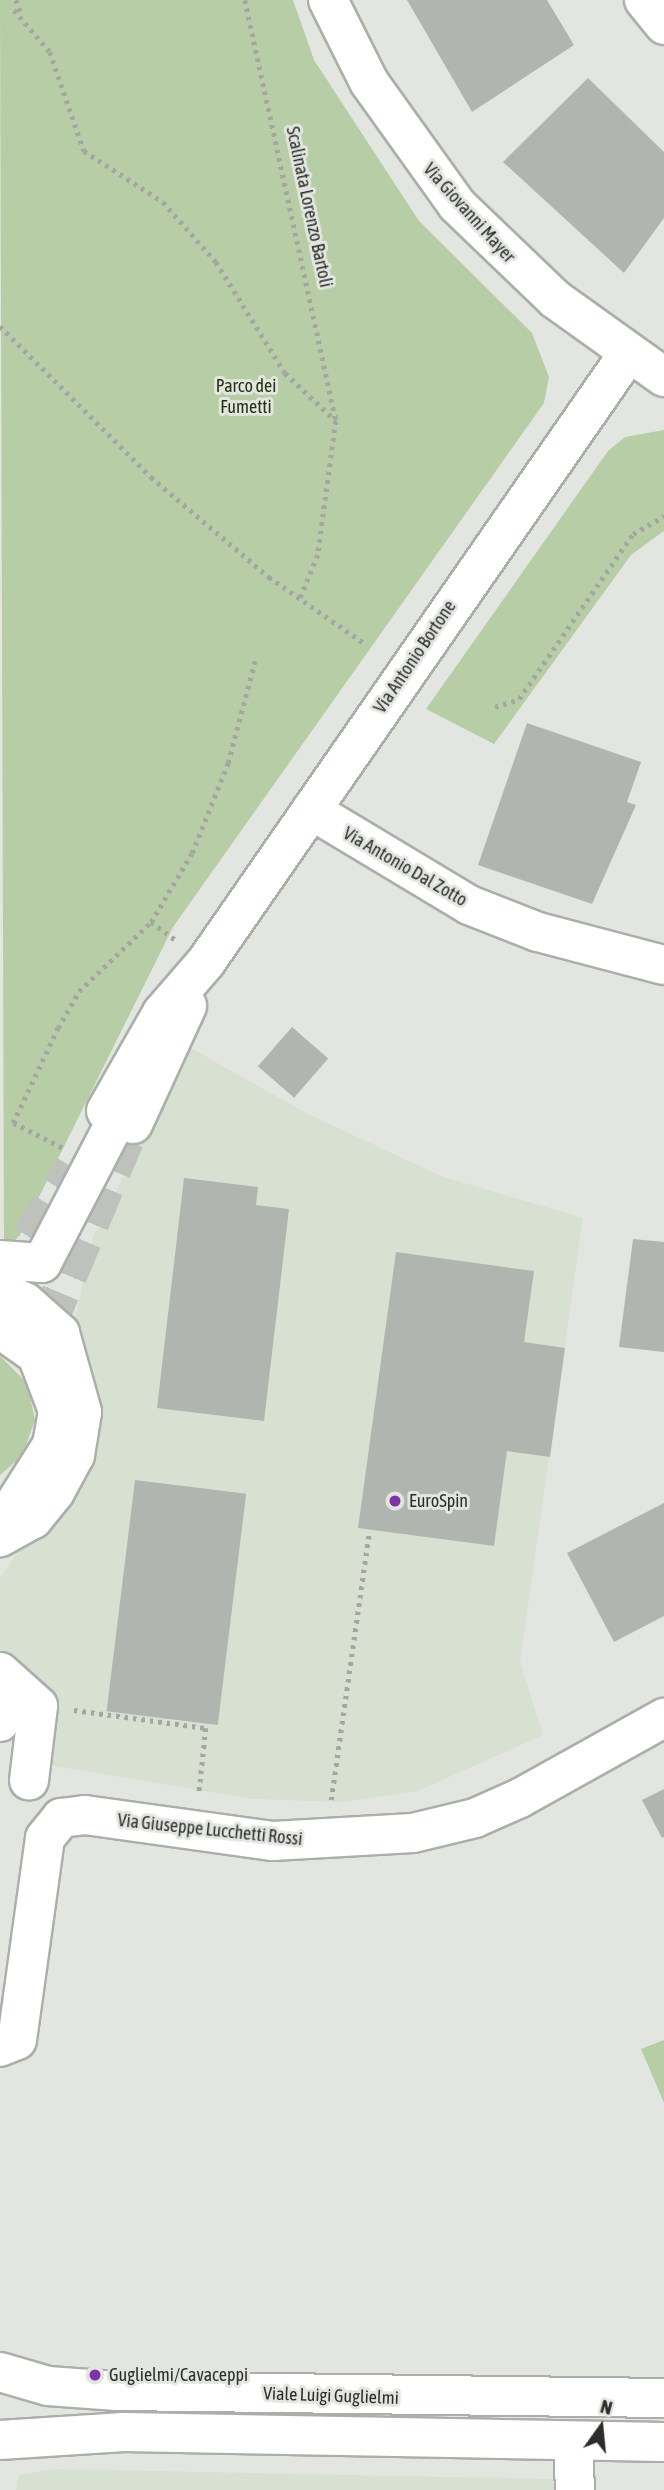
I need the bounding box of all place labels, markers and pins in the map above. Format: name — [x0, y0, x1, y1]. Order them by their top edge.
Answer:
place label: EuroSpin — [409, 1490, 468, 1512]
marker: EuroSpin — [387, 1493, 403, 1509]
place label: Guglielmi/Cavaceppi — [109, 2364, 248, 2386]
marker: Guglielmi/Cavaceppi — [87, 2367, 103, 2383]

